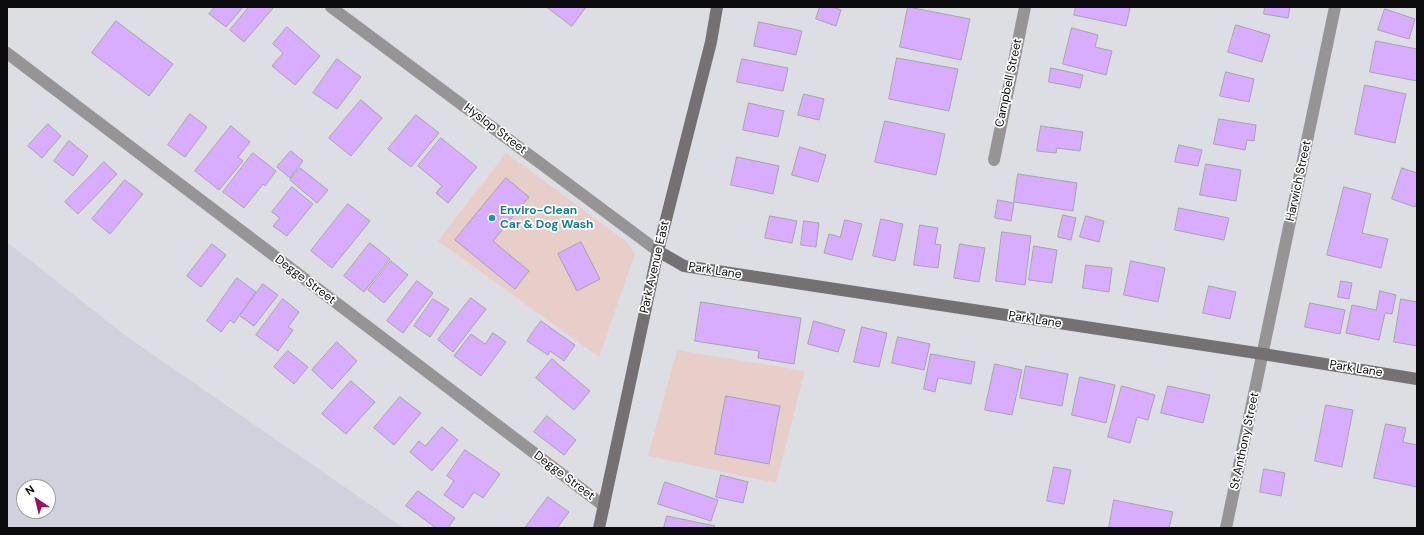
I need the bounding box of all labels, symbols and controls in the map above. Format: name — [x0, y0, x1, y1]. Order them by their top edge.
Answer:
street label: Campbell Street — [993, 37, 1025, 129]
street label: Hyslop Street — [461, 101, 529, 157]
street label: Harwich Street — [1283, 139, 1315, 223]
place label: Enviro-Clean Car & Dog Wash — [500, 204, 594, 232]
marker: Enviro-Clean Car & Dog Wash — [487, 213, 497, 223]
street label: Park Avenue East — [637, 219, 673, 315]
street label: Degge Street — [272, 253, 338, 307]
street label: Park Lane — [687, 260, 743, 282]
street label: Park Lane — [1007, 309, 1063, 331]
street label: Park Lane — [1328, 358, 1384, 380]
street label: St Anthony Street — [1228, 391, 1262, 491]
street label: Degge Street — [531, 449, 597, 503]
north arrow — [16, 479, 56, 519]
text: N — [22, 482, 37, 498]

